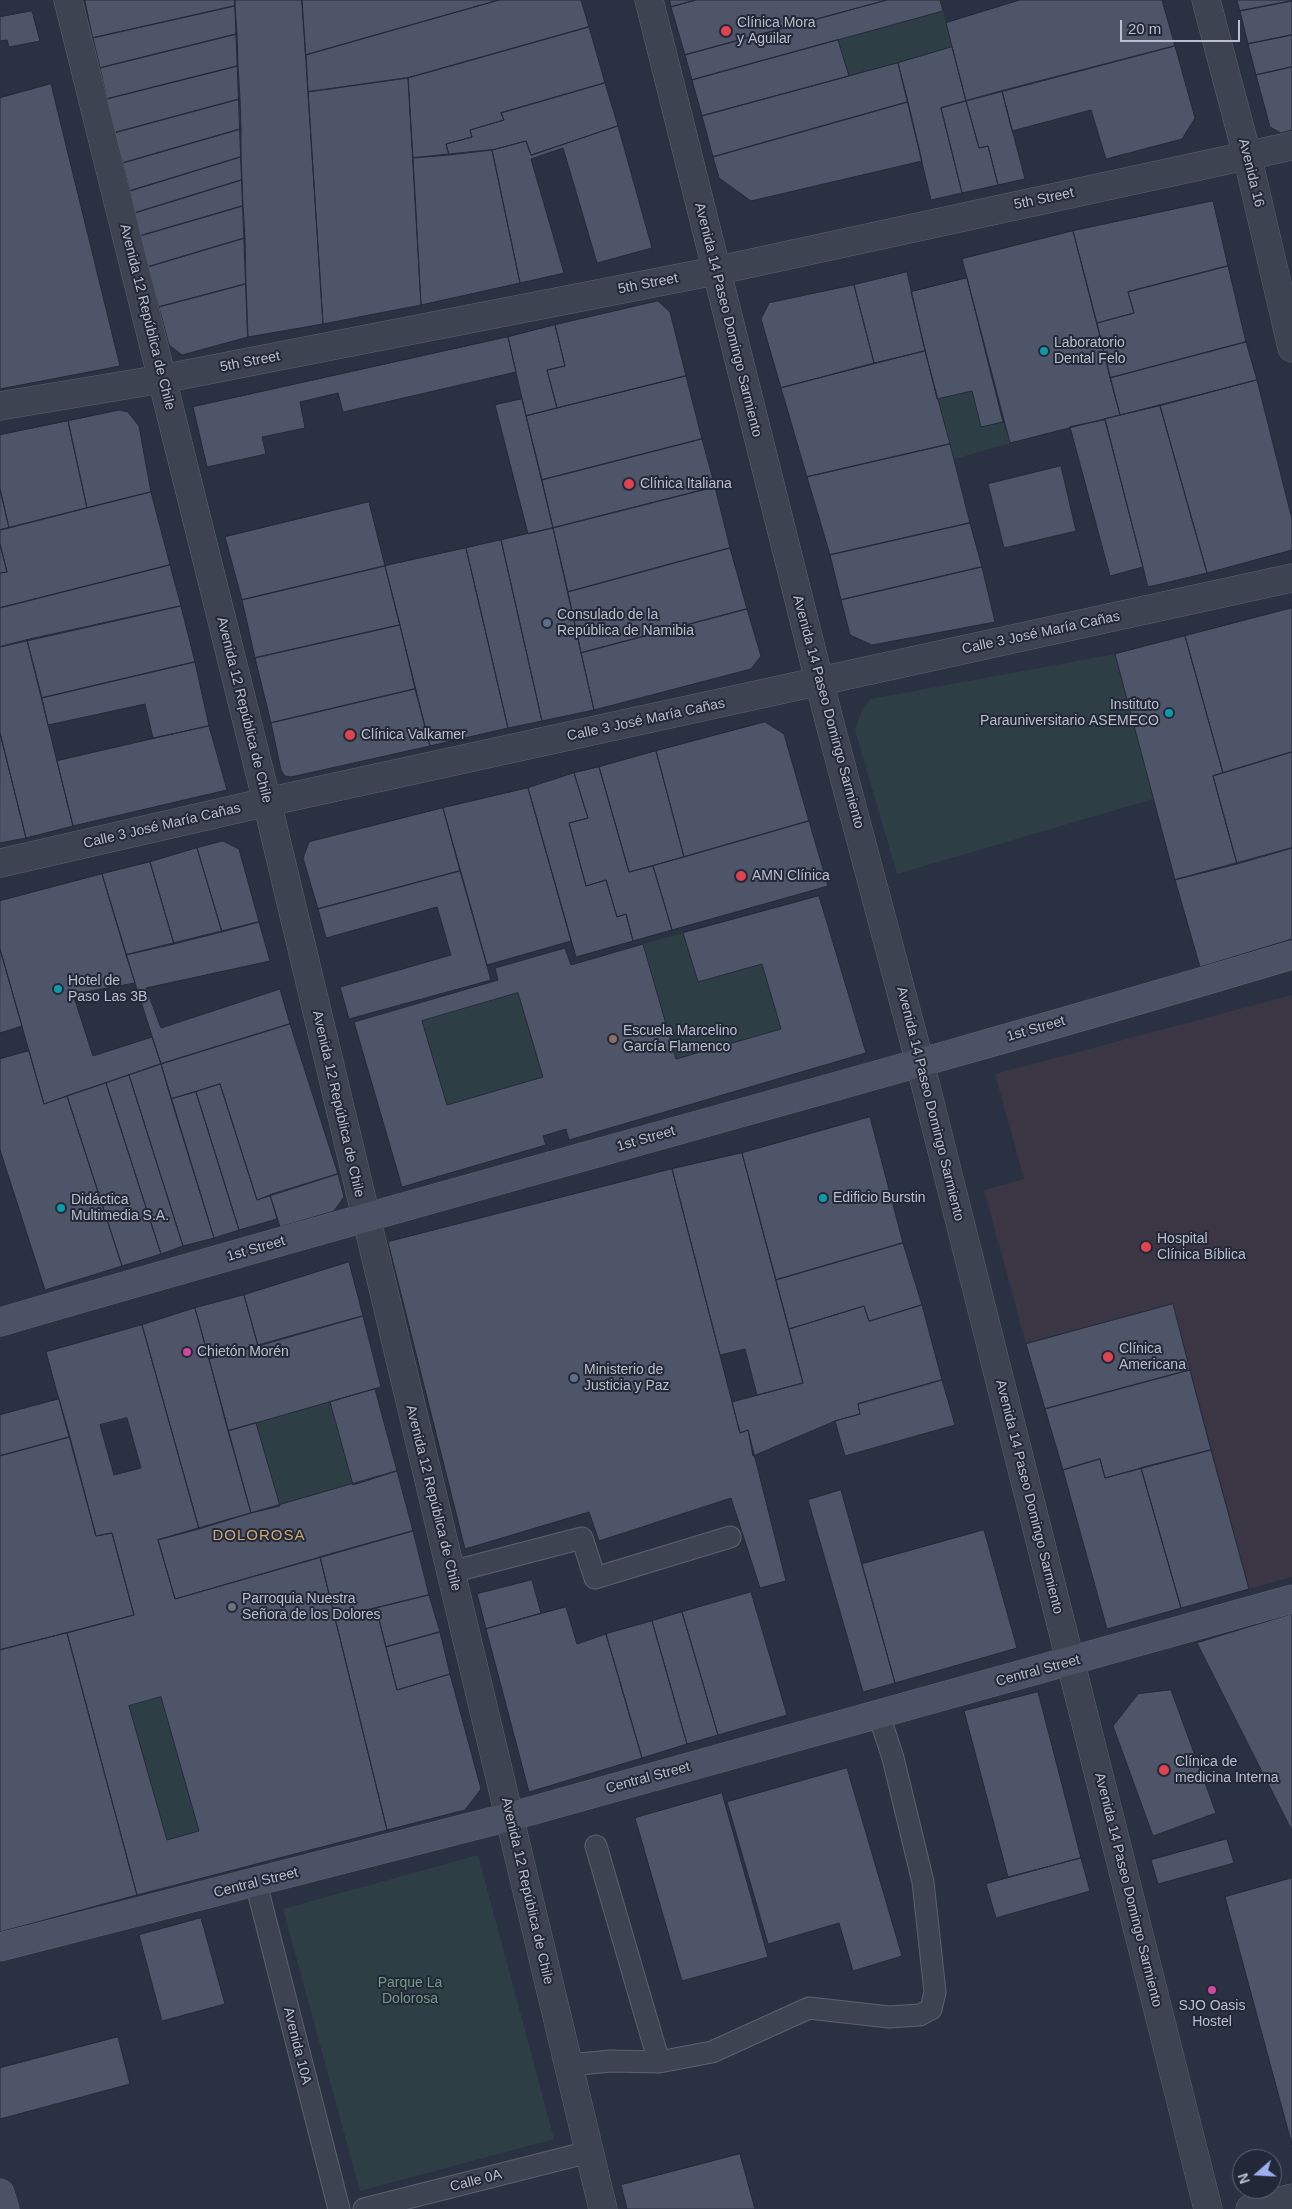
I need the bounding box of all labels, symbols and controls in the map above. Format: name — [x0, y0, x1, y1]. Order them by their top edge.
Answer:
scale bar — [1122, 10, 1242, 42]
place label: Clínica Mora y Aguilar — [737, 15, 816, 48]
text: 20 m — [1128, 20, 1161, 37]
marker: Clínica Mora y Aguilar — [719, 24, 733, 38]
street label: Avenida 16 — [1234, 137, 1268, 209]
street label: 5th Street — [1013, 184, 1075, 214]
street label: Avenida 14 Paseo Domingo Sarmiento — [691, 201, 765, 439]
street label: Avenida 12 República de Chile — [116, 222, 178, 412]
street label: 5th Street — [617, 270, 679, 298]
place label: Laboratorio Dental Felo — [1054, 335, 1126, 368]
marker: Laboratorio Dental Felo — [1038, 345, 1050, 357]
street label: 5th Street — [219, 348, 281, 376]
place label: Clínica Italiana — [640, 476, 732, 492]
marker: Clínica Italiana — [622, 477, 636, 491]
street label: Avenida 14 Paseo Domingo Sarmiento — [789, 593, 867, 831]
place label: Consulado de la República de Namibia — [557, 607, 694, 640]
street label: Calle 3 José María Cañas — [960, 608, 1122, 658]
street label: Avenida 12 República de Chile — [213, 615, 275, 805]
marker: Consulado de la República de Namibia — [541, 617, 553, 629]
street label: Calle 3 José María Cañas — [565, 695, 727, 745]
place label: Instituto Parauniversitario ASEMECO — [980, 697, 1159, 730]
marker: Instituto Parauniversitario ASEMECO — [1163, 707, 1175, 719]
place label: Clínica Valkamer — [361, 727, 466, 743]
marker: Clínica Valkamer — [343, 728, 357, 742]
street label: Calle 3 José María Cañas — [82, 800, 242, 852]
place label: AMN Clínica — [752, 868, 830, 884]
marker: AMN Clínica — [734, 869, 748, 883]
place label: Hotel de Paso Las 3B — [68, 973, 147, 1006]
marker: Hotel de Paso Las 3B — [52, 983, 64, 995]
street label: Avenida 14 Paseo Domingo Sarmiento — [893, 985, 967, 1223]
street label: Avenida 12 República de Chile — [308, 1009, 368, 1199]
street label: 1st Street — [1005, 1013, 1067, 1045]
place label: Escuela Marcelino García Flamenco — [623, 1023, 737, 1056]
marker: Escuela Marcelino García Flamenco — [607, 1033, 619, 1045]
street label: 1st Street — [615, 1123, 677, 1155]
place label: Edificio Burstin — [833, 1190, 926, 1206]
place label: Didáctica Multimedia S.A. — [71, 1192, 169, 1224]
marker: Edificio Burstin — [817, 1192, 829, 1204]
marker: Didáctica Multimedia S.A. — [55, 1202, 67, 1214]
place label: Hospital Clínica Bíblica — [1157, 1231, 1246, 1264]
street label: 1st Street — [225, 1233, 287, 1265]
marker: Hospital Clínica Bíblica — [1139, 1240, 1153, 1254]
place label: Clínica Americana — [1119, 1341, 1186, 1374]
place label: Chietón Morén — [197, 1344, 289, 1360]
marker: Chietón Morén — [181, 1346, 193, 1358]
marker: Clínica Americana — [1101, 1350, 1115, 1364]
place label: Ministerio de Justicia y Paz — [584, 1362, 670, 1394]
marker: Ministerio de Justicia y Paz — [568, 1372, 580, 1384]
street label: Avenida 14 Paseo Domingo Sarmiento — [992, 1378, 1066, 1616]
street label: Avenida 12 República de Chile — [402, 1403, 464, 1593]
district label: DOLOROSA — [211, 1527, 307, 1545]
place label: Parroquia Nuestra Señora de los Dolores — [242, 1591, 381, 1624]
marker: Parroquia Nuestra Señora de los Dolores — [226, 1601, 238, 1613]
street label: Central Street — [994, 1652, 1082, 1690]
place label: Clínica de medicina Interna — [1175, 1754, 1279, 1786]
street label: Central Street — [604, 1759, 692, 1797]
marker: Clínica de medicina Interna — [1157, 1763, 1171, 1777]
street label: Avenida 14 Paseo Domingo Sarmiento — [1091, 1771, 1165, 2009]
street label: Avenida 12 República de Chile — [497, 1796, 557, 1986]
street label: Central Street — [212, 1864, 300, 1902]
park label: Parque La Dolorosa — [378, 1975, 442, 2008]
marker: SJO Oasis Hostel — [1206, 1984, 1218, 1996]
place label: SJO Oasis Hostel — [1179, 1998, 1245, 2030]
street label: Avenida 10A — [279, 2006, 315, 2086]
north arrow — [1232, 2149, 1282, 2199]
street label: Calle 0A — [448, 2166, 504, 2196]
text: N — [1235, 2171, 1253, 2186]

